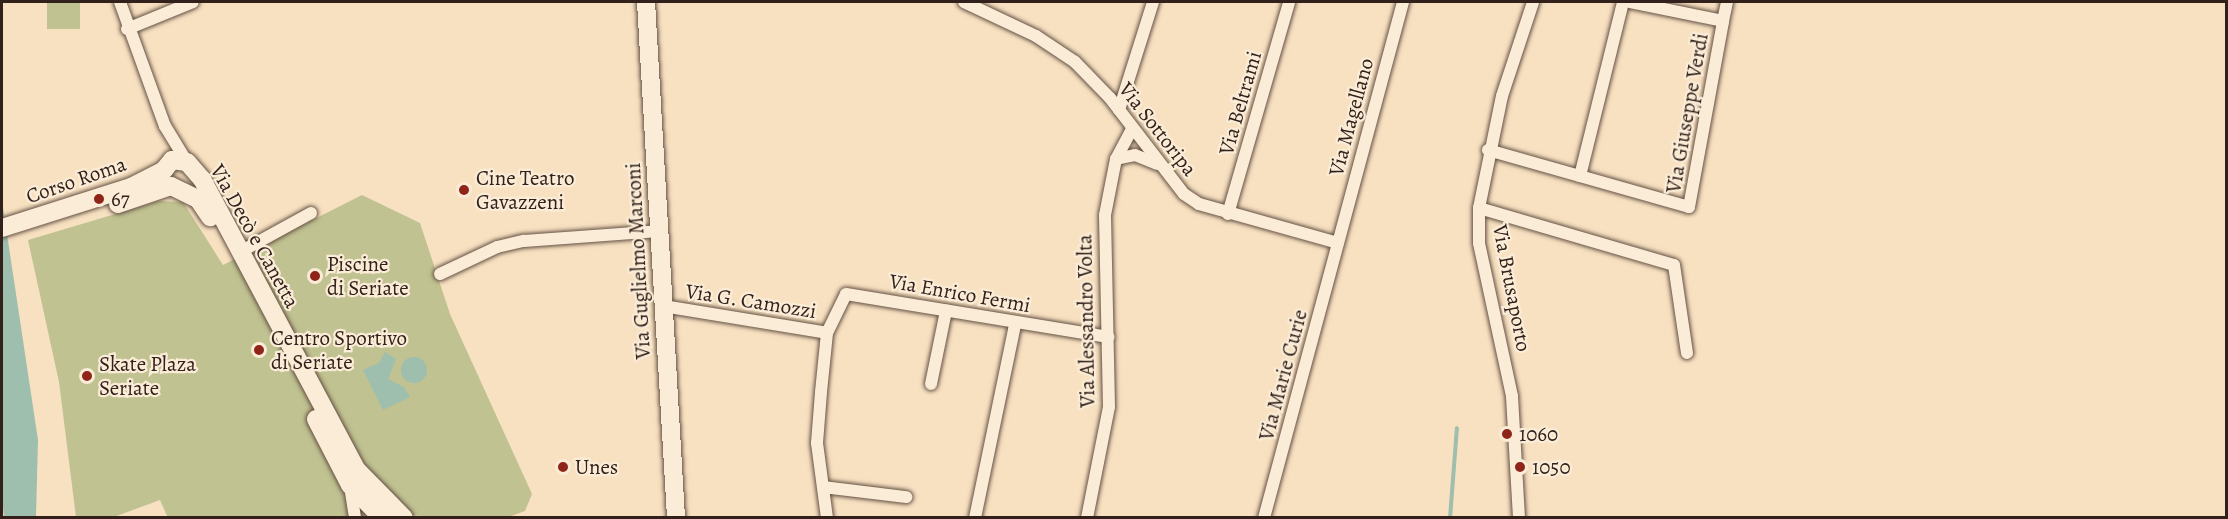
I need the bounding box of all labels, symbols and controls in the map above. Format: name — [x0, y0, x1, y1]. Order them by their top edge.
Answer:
street label: Via Giuseppe Verdi — [1661, 31, 1713, 195]
street label: Via Beltrami — [1213, 48, 1267, 158]
street label: Via Magellano — [1323, 55, 1379, 179]
street label: Via Sottoripa — [1114, 77, 1202, 181]
street label: Corso Roma — [23, 151, 129, 209]
street label: Via Decò e Canetta — [205, 160, 305, 312]
street label: Via Guglielmo Marconi — [620, 162, 656, 360]
place label: Cine Teatro Gavazzeni — [476, 165, 574, 215]
marker: Cine Teatro Gavazzeni — [457, 183, 471, 197]
place label: 67 — [111, 186, 130, 212]
marker: 67 — [92, 192, 106, 206]
street label: Via Brusaporto — [1487, 222, 1537, 354]
street label: Via Alessandro Volta — [1072, 234, 1100, 408]
place label: Piscine di Seriate — [327, 251, 409, 301]
street label: Via Enrico Fermi — [887, 268, 1033, 318]
marker: Piscine di Seriate — [308, 269, 322, 283]
street label: Via G. Camozzi — [684, 278, 818, 324]
street label: Via Marie Curie — [1253, 307, 1313, 443]
place label: Centro Sportivo di Seriate — [271, 325, 407, 375]
marker: Centro Sportivo di Seriate — [252, 343, 266, 357]
place label: Skate Plaza Seriate — [99, 351, 196, 401]
marker: Skate Plaza Seriate — [80, 369, 94, 383]
place label: 1060 — [1519, 421, 1558, 447]
marker: 1060 — [1500, 427, 1514, 441]
place label: Unes — [575, 454, 618, 480]
place label: 1050 — [1532, 454, 1571, 480]
marker: Unes — [556, 460, 570, 474]
marker: 1050 — [1513, 460, 1527, 474]

